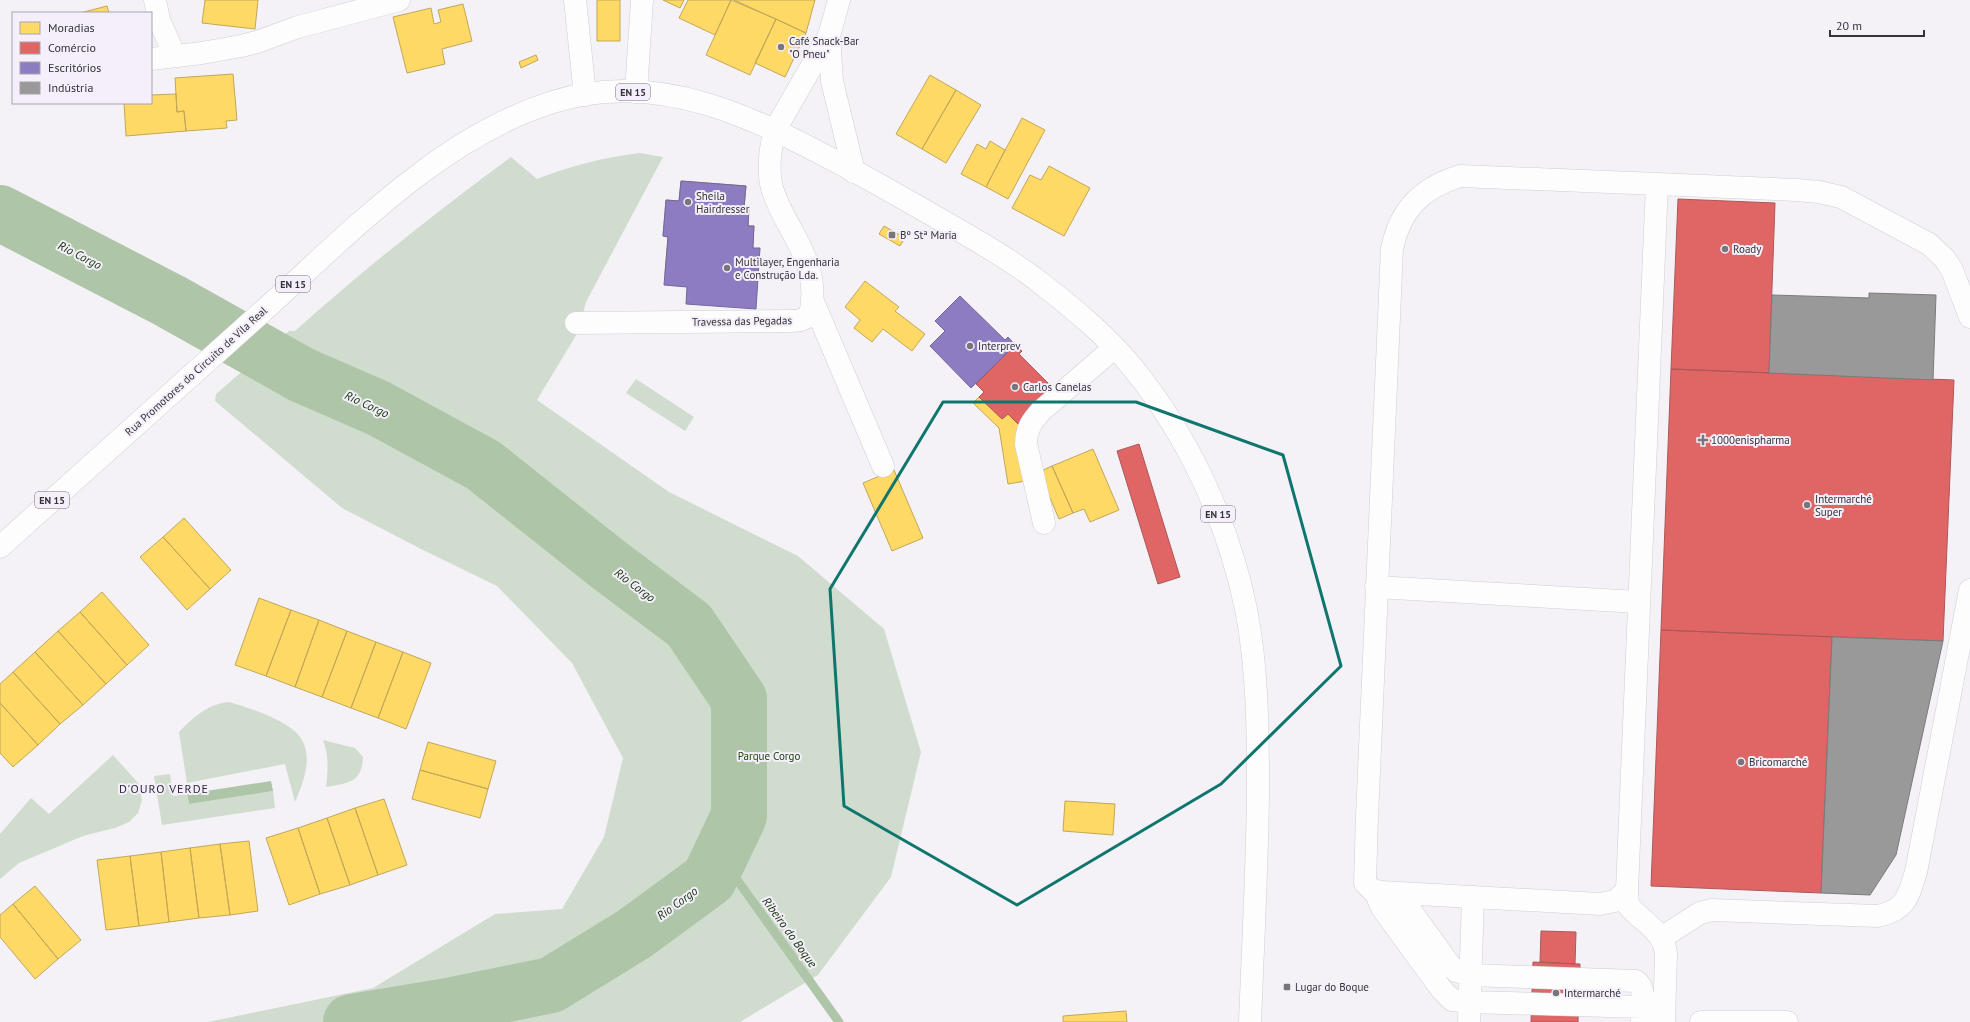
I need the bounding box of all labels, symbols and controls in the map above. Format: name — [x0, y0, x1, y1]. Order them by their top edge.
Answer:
legend — [12, 12, 152, 104]
scale bar — [1830, 12, 1924, 38]
text: 20 m — [1836, 18, 1862, 33]
text: Moradias — [48, 20, 95, 35]
place label: Café Snack-Bar "O Pneu" — [789, 34, 859, 61]
text: Comércio — [48, 40, 96, 55]
marker: Café Snack-Bar "O Pneu" — [776, 42, 786, 52]
text: Escritórios — [48, 60, 101, 75]
text: Indústria — [48, 80, 93, 95]
road number: EN 15 — [616, 84, 650, 100]
place label: Sheila Hairdresser — [696, 189, 750, 216]
marker: Sheila Hairdresser — [683, 197, 693, 207]
place label: Bº Stª Maria — [900, 228, 957, 242]
marker: Bº Stª Maria — [887, 230, 897, 240]
water label: Rio Corgo — [56, 238, 104, 272]
place label: Roady — [1733, 242, 1762, 256]
marker: Roady — [1720, 244, 1730, 254]
place label: Multilayer, Engenharia e Construção Lda. — [735, 255, 839, 282]
marker: Multilayer, Engenharia e Construção Lda. — [722, 263, 732, 273]
road number: EN 15 — [276, 276, 310, 292]
street label: Rua Promotores do Circuito de Vila Real — [122, 303, 271, 439]
street label: Travessa das Pegadas — [692, 313, 793, 329]
place label: Interprev — [978, 339, 1021, 353]
marker: Interprev — [965, 341, 975, 351]
place label: Carlos Canelas — [1023, 380, 1092, 394]
marker: Carlos Canelas — [1010, 382, 1020, 392]
water label: Rio Corgo — [343, 387, 391, 421]
place label: 1000enispharma — [1711, 433, 1790, 447]
marker: 1000enispharma — [1698, 435, 1708, 445]
road number: EN 15 — [35, 492, 69, 508]
place label: Intermarché Super — [1815, 492, 1872, 519]
marker: Intermarché Super — [1802, 500, 1812, 510]
road number: EN 15 — [1201, 506, 1235, 522]
water label: Rio Corgo — [612, 565, 658, 605]
park label: Parque Corgo — [738, 749, 800, 763]
place label: Bricomarché — [1749, 755, 1808, 769]
marker: Bricomarché — [1736, 757, 1746, 767]
district label: D'OURO VERDE — [119, 781, 209, 796]
water label: Rio Corgo — [654, 883, 700, 923]
water label: Ribeiro do Boque — [759, 894, 821, 971]
place label: Lugar do Boque — [1295, 980, 1369, 994]
marker: Lugar do Boque — [1282, 982, 1292, 992]
place label: Intermarché — [1564, 986, 1621, 1000]
marker: Intermarché — [1551, 988, 1561, 998]

